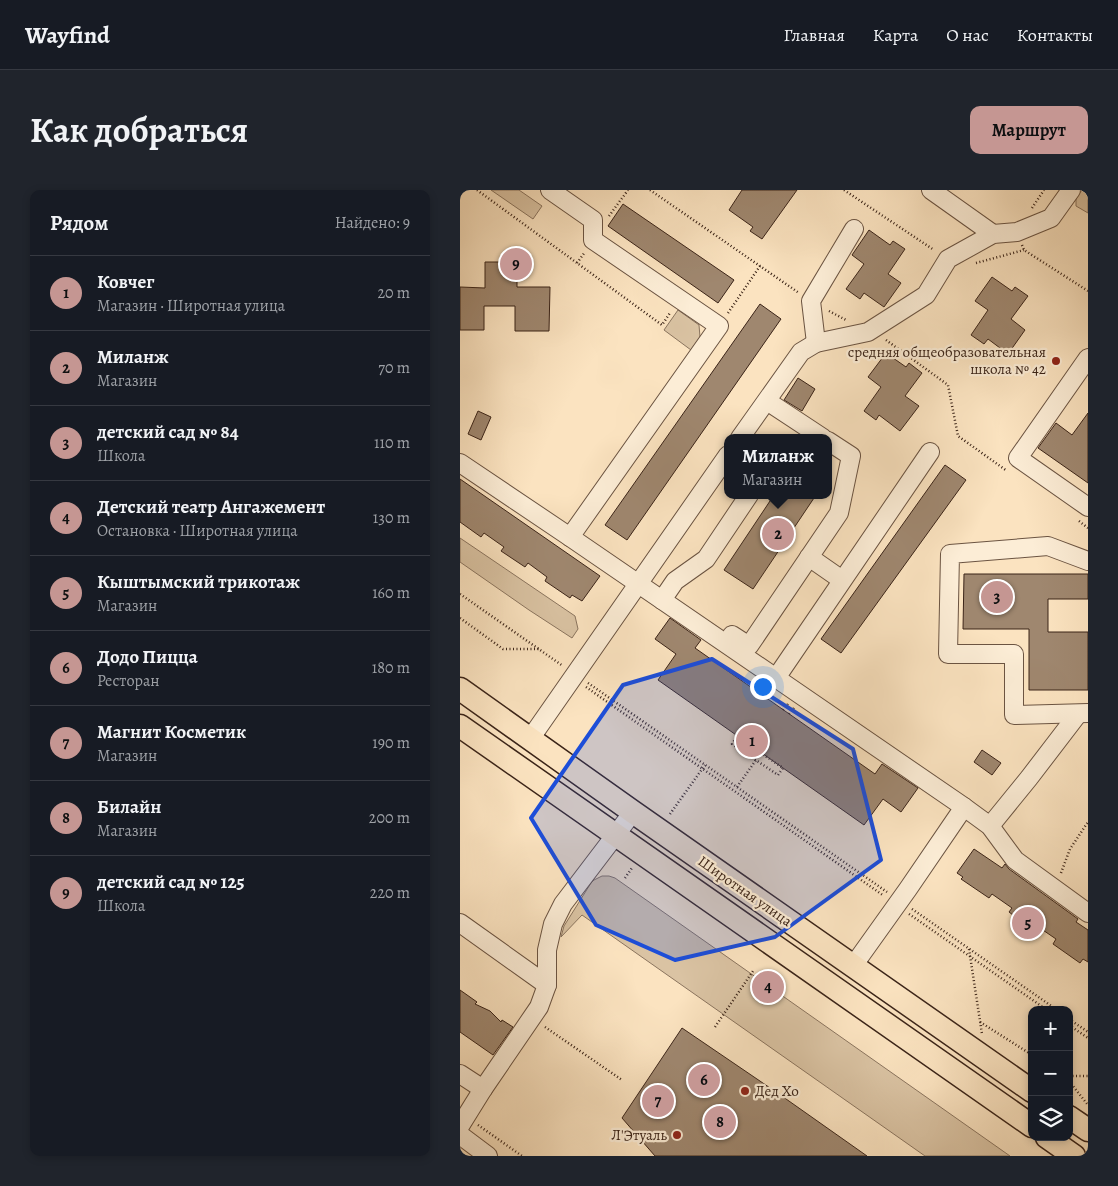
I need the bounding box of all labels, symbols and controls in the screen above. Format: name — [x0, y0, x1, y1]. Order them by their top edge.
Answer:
text: Wayfind — [25, 19, 110, 51]
text: Главная — [784, 23, 845, 47]
text: Карта — [873, 23, 918, 47]
text: О нас — [946, 23, 989, 47]
text: Контакты — [1017, 23, 1093, 47]
text: Как добраться — [30, 106, 248, 154]
button: Маршрут — [970, 106, 1088, 154]
text: Рядом — [50, 209, 108, 237]
text: Найдено: 9 — [335, 212, 410, 234]
pin: 9 — [500, 245, 532, 283]
text: Ковчег — [97, 269, 155, 295]
text: 1 — [63, 282, 69, 304]
text: 20 m — [377, 282, 410, 304]
text: Магазин · Широтная улица — [97, 295, 285, 317]
place label: средняя общеобразовательная школа № 42 — [848, 342, 1046, 379]
text: Миланж — [97, 344, 169, 370]
marker: средняя общеобразовательная школа № 42 — [1050, 355, 1062, 367]
text: 2 — [62, 357, 70, 379]
text: 70 m — [378, 357, 410, 379]
text: Магазин — [97, 370, 157, 392]
text: детский сад № 84 — [97, 419, 239, 445]
text: 3 — [63, 432, 69, 454]
text: 110 m — [374, 432, 410, 454]
popup — [724, 434, 832, 499]
text: Миланж — [742, 443, 814, 469]
text: Школа — [97, 445, 145, 467]
text: Магазин — [742, 469, 802, 491]
text: Детский театр Ангажемент — [97, 494, 325, 520]
text: 4 — [62, 507, 70, 529]
text: 130 m — [373, 507, 410, 529]
pin: 2 — [762, 515, 794, 553]
text: Остановка · Широтная улица — [97, 520, 298, 542]
text: Кыштымский трикотаж — [97, 569, 300, 595]
pin: 3 — [981, 578, 1013, 616]
text: 5 — [63, 582, 69, 604]
text: 160 m — [372, 582, 410, 604]
text: Магазин — [97, 595, 157, 617]
text: Додо Пицца — [97, 644, 198, 670]
text: 6 — [62, 657, 70, 679]
text: 180 m — [372, 657, 410, 679]
text: Ресторан — [97, 670, 160, 692]
your location — [750, 674, 776, 700]
text: Магнит Косметик — [97, 719, 246, 745]
pin: 1 — [736, 722, 768, 760]
text: 7 — [63, 732, 69, 754]
text: 190 m — [372, 732, 410, 754]
text: Магазин — [97, 745, 157, 767]
text: Билайн — [97, 794, 161, 820]
text: 8 — [62, 807, 70, 829]
text: 200 m — [369, 807, 410, 829]
text: Магазин — [97, 820, 157, 842]
street label: Широтная улица — [694, 851, 796, 931]
text: детский сад № 125 — [97, 869, 245, 895]
text: 9 — [62, 882, 70, 904]
text: 220 m — [370, 882, 410, 904]
text: Школа — [97, 895, 145, 917]
pin: 5 — [1012, 904, 1044, 942]
pin: 4 — [752, 968, 784, 1006]
map controls — [1028, 1006, 1073, 1141]
button: + — [1028, 1006, 1073, 1051]
button: − — [1028, 1051, 1073, 1096]
pin: 6 — [688, 1061, 720, 1099]
place label: Дед Хо — [755, 1081, 799, 1101]
pin: 7 — [642, 1082, 674, 1120]
marker: Дед Хо — [739, 1085, 751, 1097]
button: layers — [1028, 1096, 1073, 1141]
pin: 8 — [704, 1103, 736, 1141]
place label: Л'Этуаль — [611, 1125, 667, 1145]
marker: Л'Этуаль — [671, 1129, 683, 1141]

